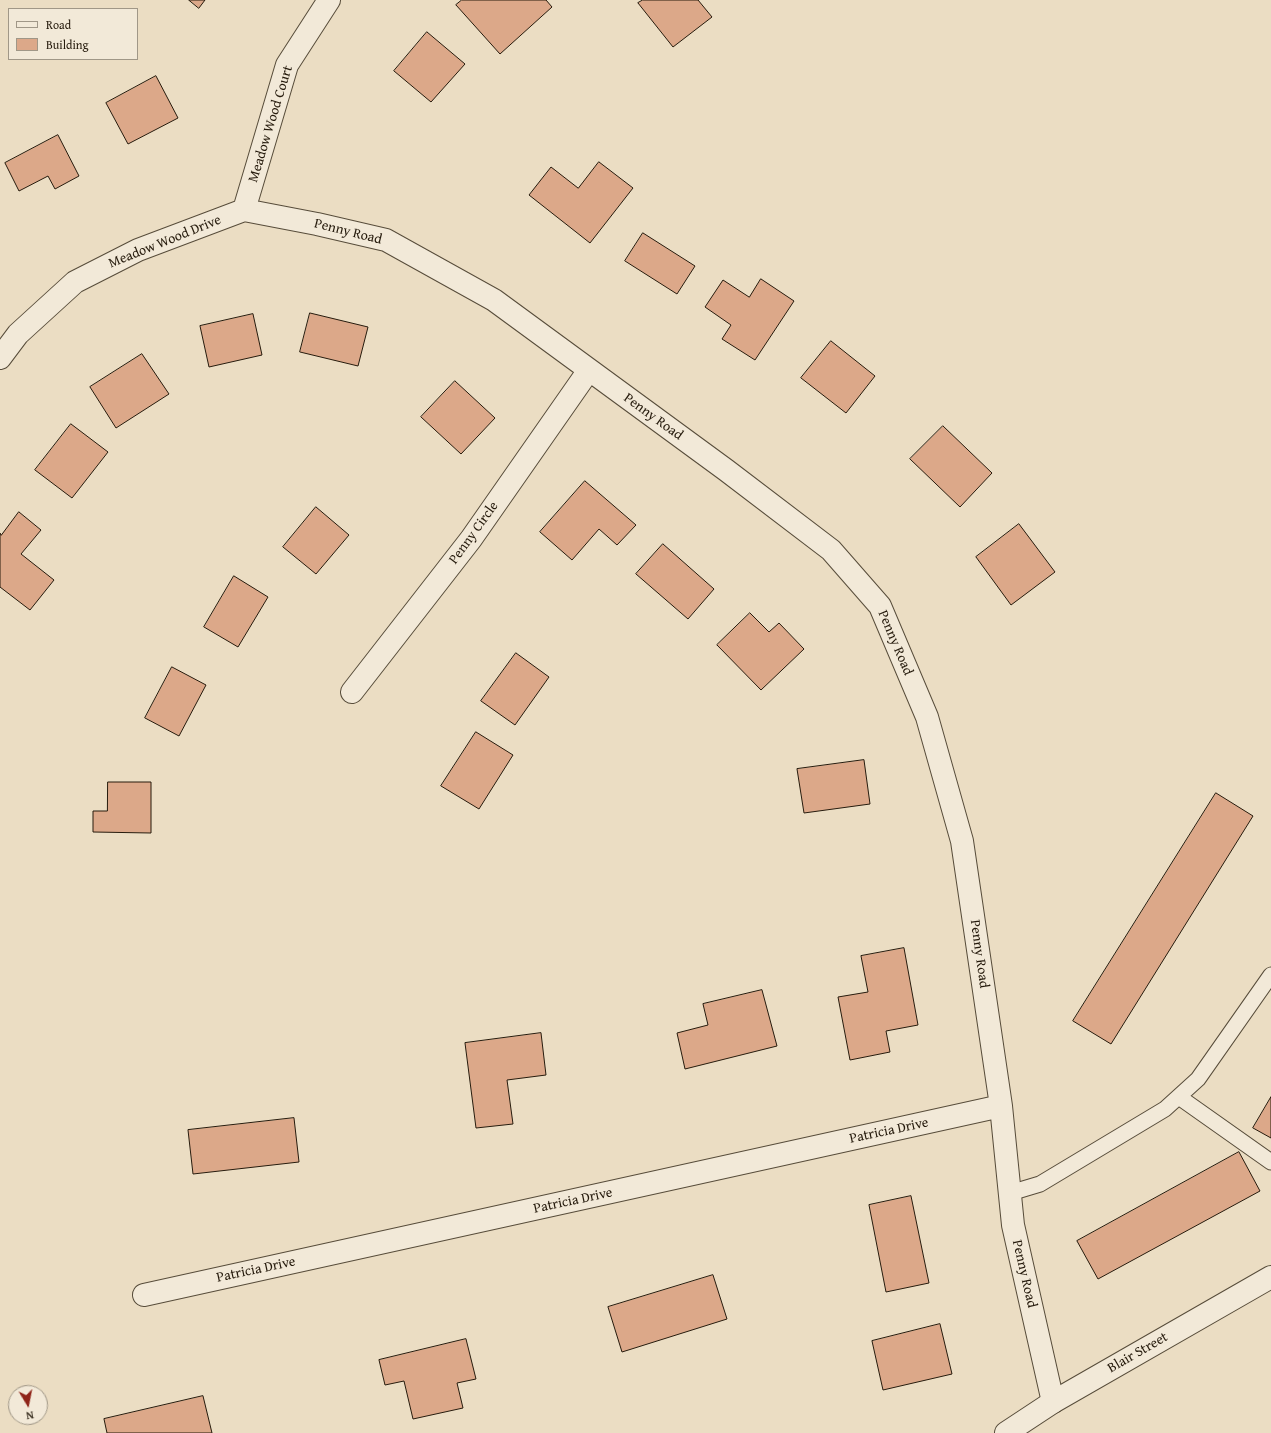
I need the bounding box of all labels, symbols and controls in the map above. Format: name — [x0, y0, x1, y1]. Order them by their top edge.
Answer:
legend — [8, 8, 138, 60]
text: Road — [46, 16, 71, 33]
text: Building — [46, 36, 89, 53]
street label: Meadow Wood Court — [245, 64, 297, 184]
street label: Meadow Wood Drive — [106, 212, 224, 272]
street label: Penny Road — [312, 215, 384, 249]
street label: Penny Road — [620, 390, 686, 444]
street label: Penny Circle — [446, 498, 502, 568]
street label: Penny Road — [874, 608, 916, 678]
street label: Penny Road — [966, 919, 992, 989]
street label: Patricia Drive — [848, 1114, 930, 1148]
street label: Patricia Drive — [532, 1184, 614, 1218]
street label: Penny Road — [1008, 1238, 1040, 1310]
street label: Patricia Drive — [215, 1253, 297, 1287]
street label: Blair Street — [1105, 1329, 1171, 1377]
north arrow — [8, 1385, 48, 1425]
text: N — [25, 1407, 35, 1424]

